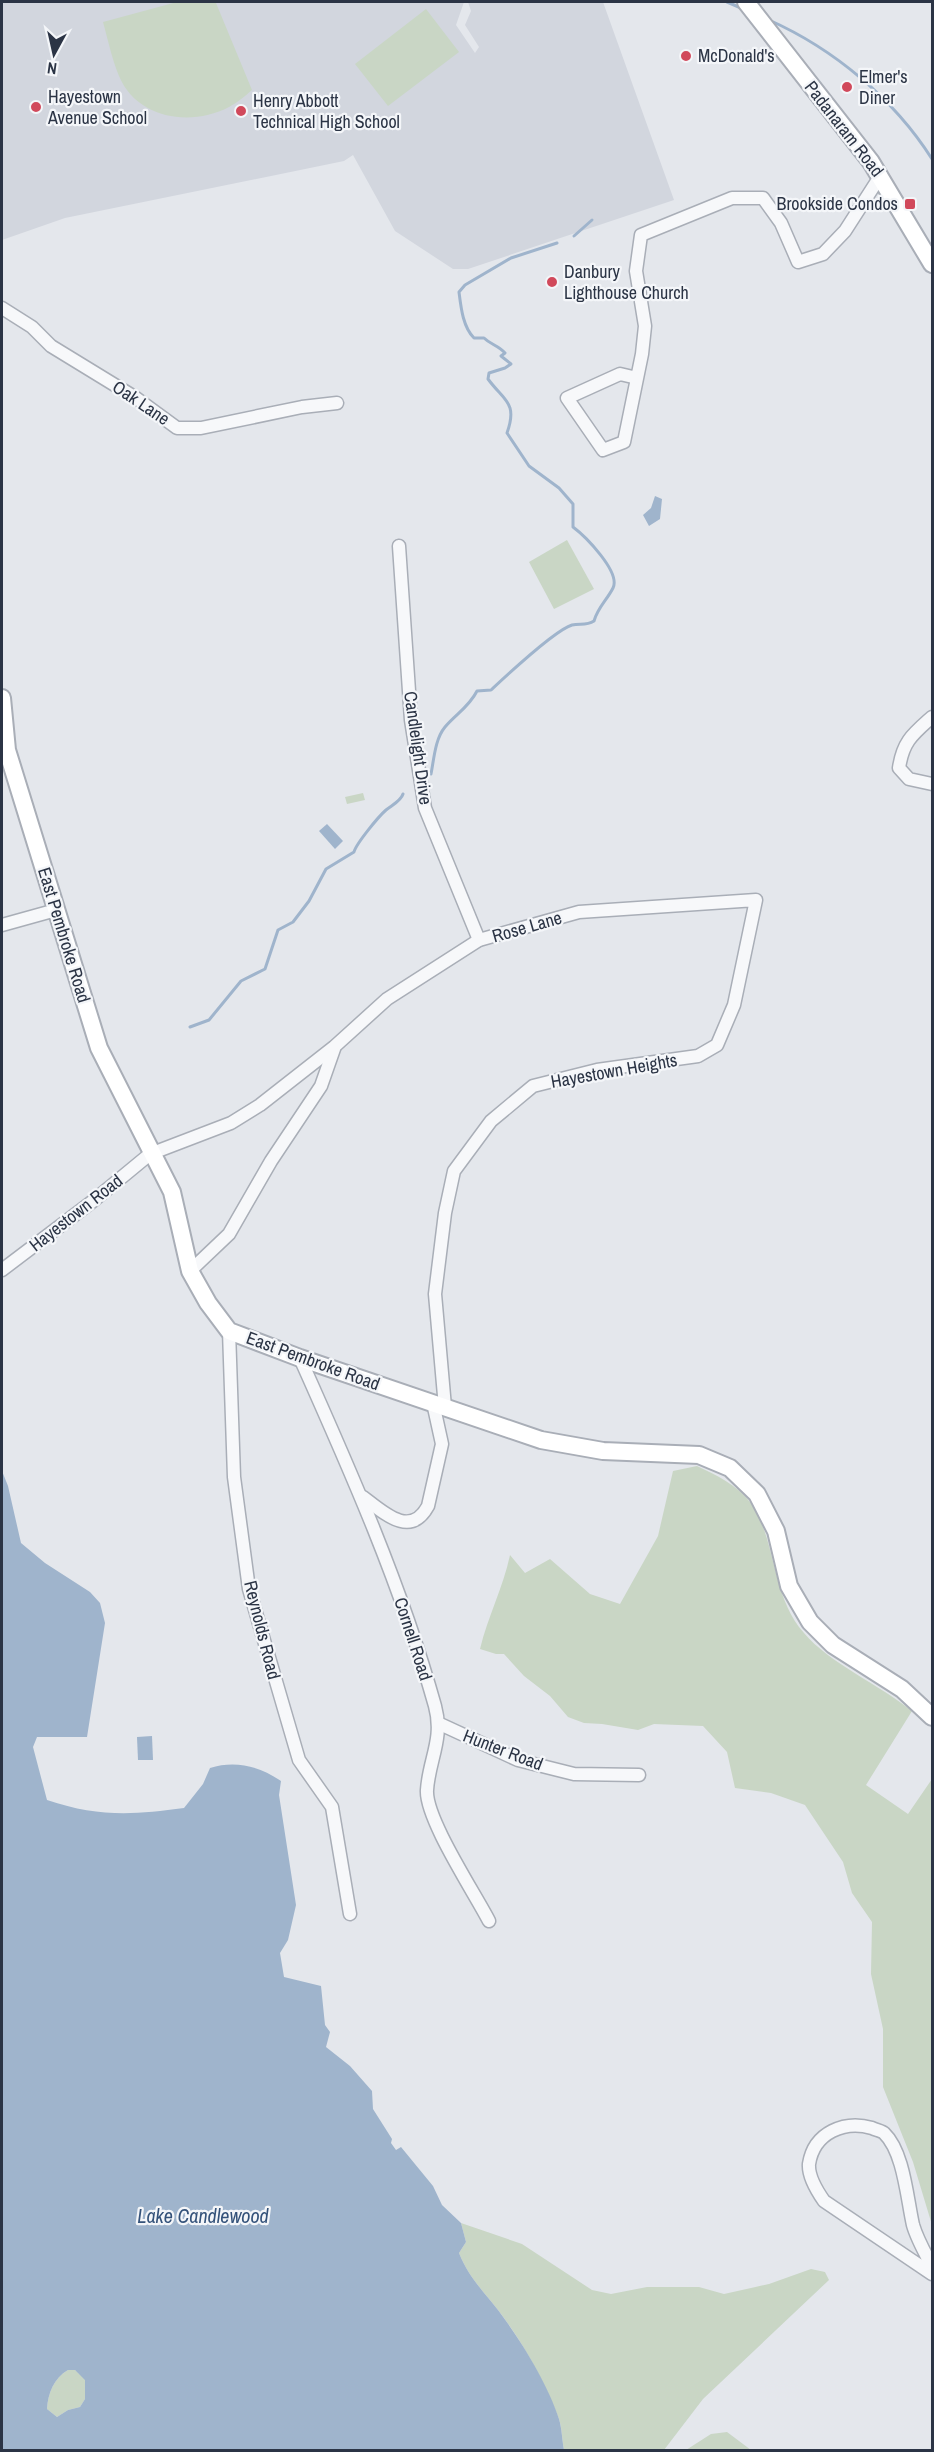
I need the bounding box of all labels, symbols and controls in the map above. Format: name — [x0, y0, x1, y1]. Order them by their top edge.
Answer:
north arrow — [24, 24, 84, 84]
place label: McDonald's — [698, 43, 775, 68]
marker: McDonald's — [679, 49, 693, 63]
text: N — [46, 57, 58, 80]
place label: Elmer's Diner — [859, 64, 908, 110]
street label: Padanaram Road — [799, 75, 890, 182]
marker: Elmer's Diner — [840, 80, 854, 94]
place label: Hayestown Avenue School — [47, 84, 147, 130]
place label: Henry Abbott Technical High School — [253, 88, 400, 134]
marker: Hayestown Avenue School — [29, 100, 43, 114]
marker: Henry Abbott Technical High School — [234, 104, 248, 118]
place label: Brookside Condos — [777, 191, 898, 216]
marker: Brookside Condos — [903, 197, 917, 211]
place label: Danbury Lighthouse Church — [564, 259, 689, 305]
marker: Danbury Lighthouse Church — [545, 275, 559, 289]
street label: Oak Lane — [108, 374, 175, 431]
street label: Candlelight Drive — [398, 690, 439, 806]
street label: East Pembroke Road — [32, 864, 97, 1006]
street label: Rose Lane — [489, 905, 565, 948]
street label: Hayestown Heights — [549, 1047, 679, 1094]
street label: Hayestown Road — [24, 1168, 128, 1257]
street label: East Pembroke Road — [243, 1325, 383, 1396]
street label: Reynolds Road — [238, 1578, 287, 1682]
street label: Cornell Road — [388, 1594, 439, 1684]
street label: Hunter Road — [460, 1723, 547, 1776]
water label: Lake Candlewood — [137, 2202, 270, 2229]

